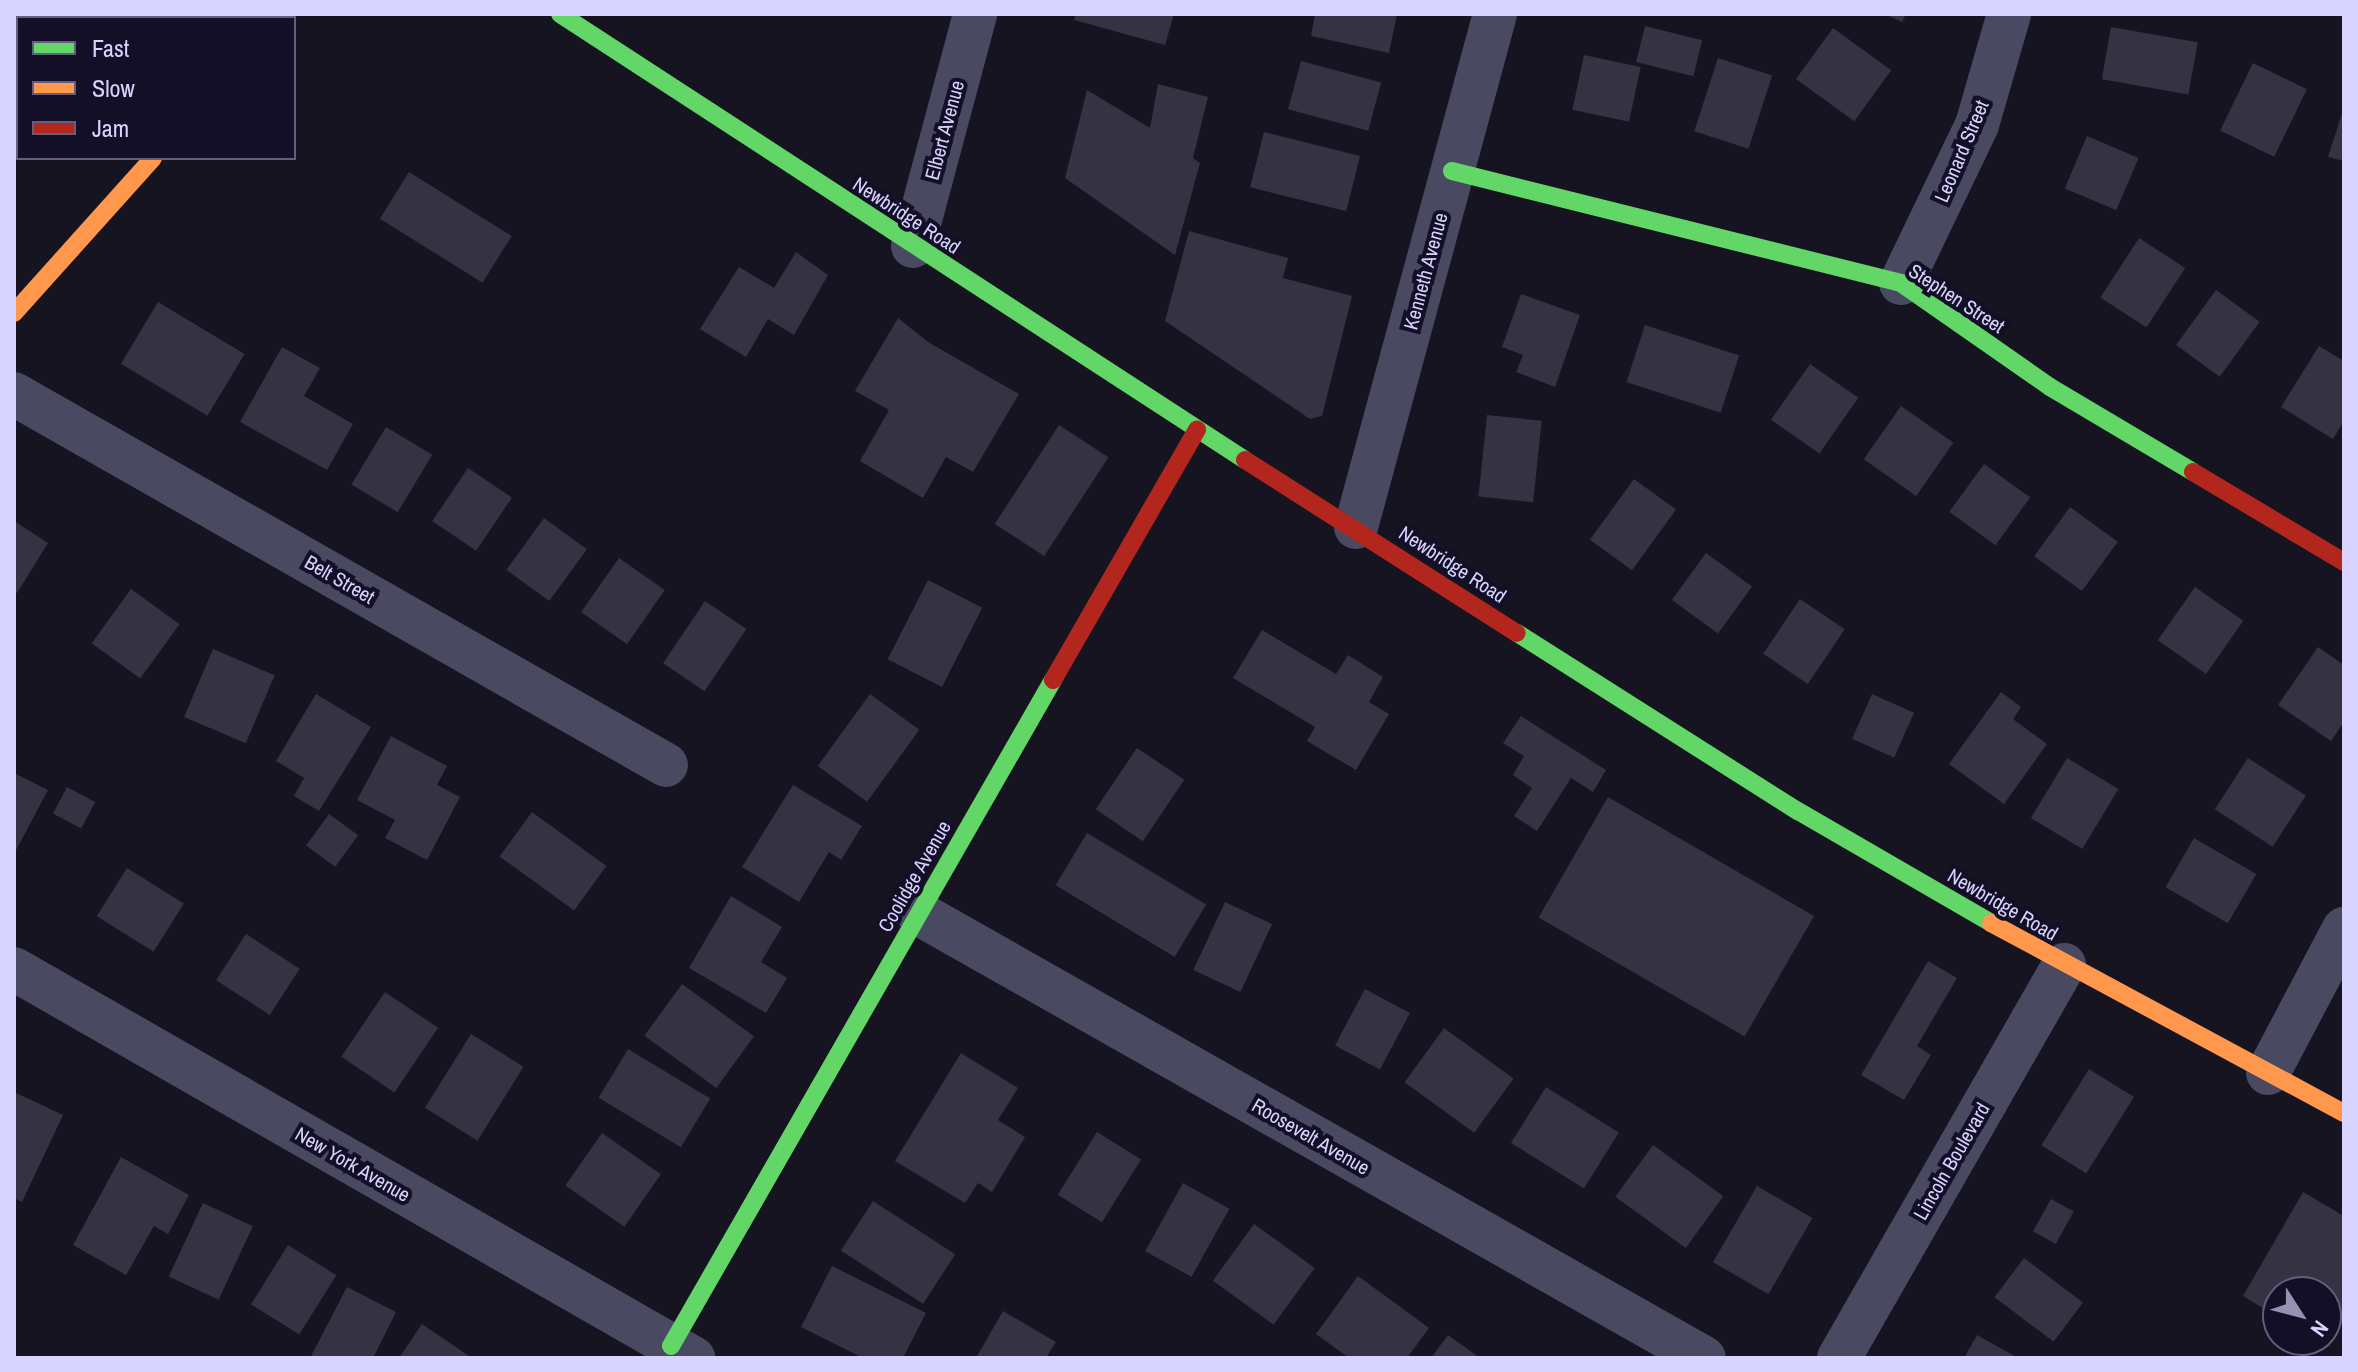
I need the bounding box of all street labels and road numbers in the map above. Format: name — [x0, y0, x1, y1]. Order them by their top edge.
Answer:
street label: Elbert Avenue — [919, 77, 969, 183]
street label: Leonard Street — [1929, 96, 1993, 206]
street label: Newbridge Road — [849, 171, 965, 259]
street label: Kenneth Avenue — [1398, 209, 1452, 333]
street label: Stephen Street — [1905, 258, 2009, 338]
street label: Newbridge Road — [1395, 520, 1511, 608]
street label: Belt Street — [301, 549, 379, 609]
street label: Coolidge Avenue — [872, 816, 956, 936]
street label: Newbridge Road — [1944, 863, 2062, 945]
street label: Roosevelt Avenue — [1247, 1092, 1375, 1180]
street label: Lincoln Boulevard — [1908, 1098, 1994, 1224]
street label: New York Avenue — [291, 1121, 415, 1207]

